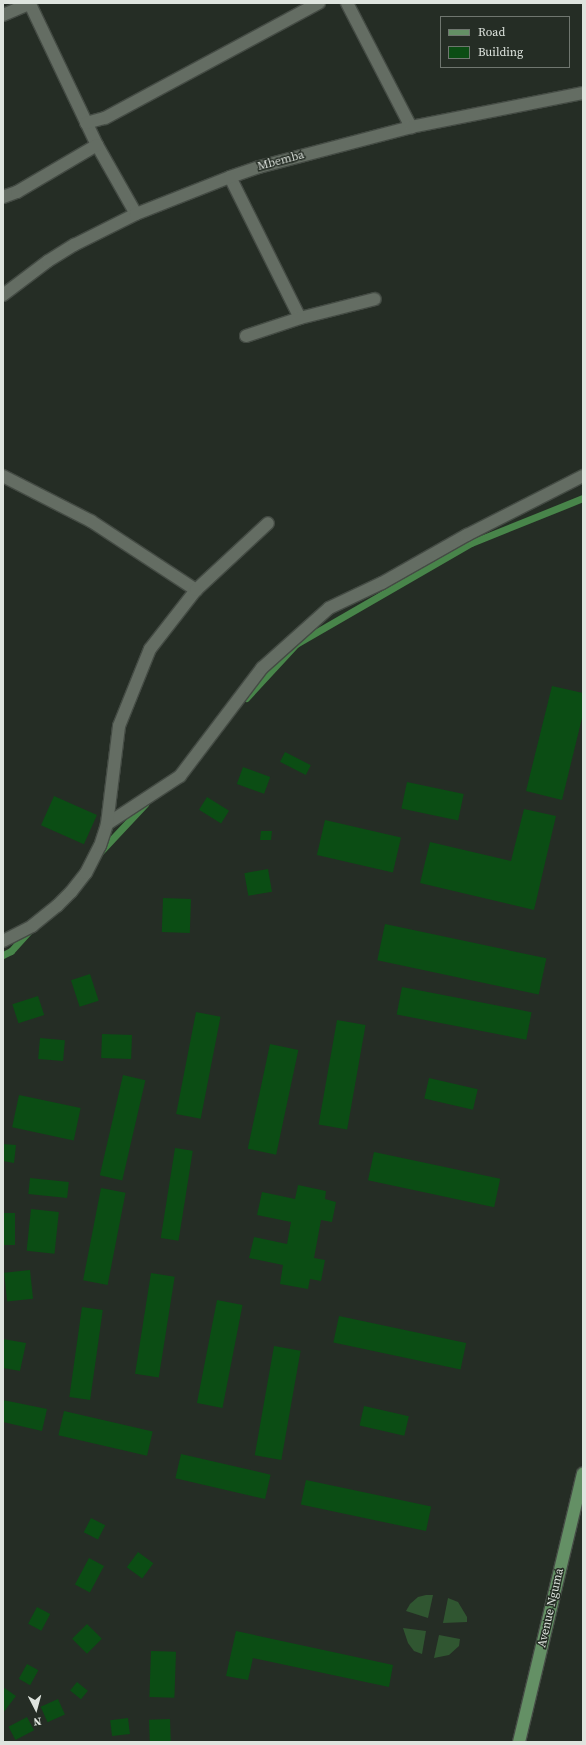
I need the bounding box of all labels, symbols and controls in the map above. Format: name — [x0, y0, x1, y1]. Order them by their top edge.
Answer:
legend — [440, 16, 570, 68]
text: Road — [478, 24, 505, 40]
text: Building — [478, 44, 523, 60]
street label: Mbemba — [256, 148, 306, 174]
street label: Avenue Nguma — [535, 1567, 567, 1649]
north arrow — [16, 1689, 56, 1729]
text: N — [33, 1714, 42, 1729]

